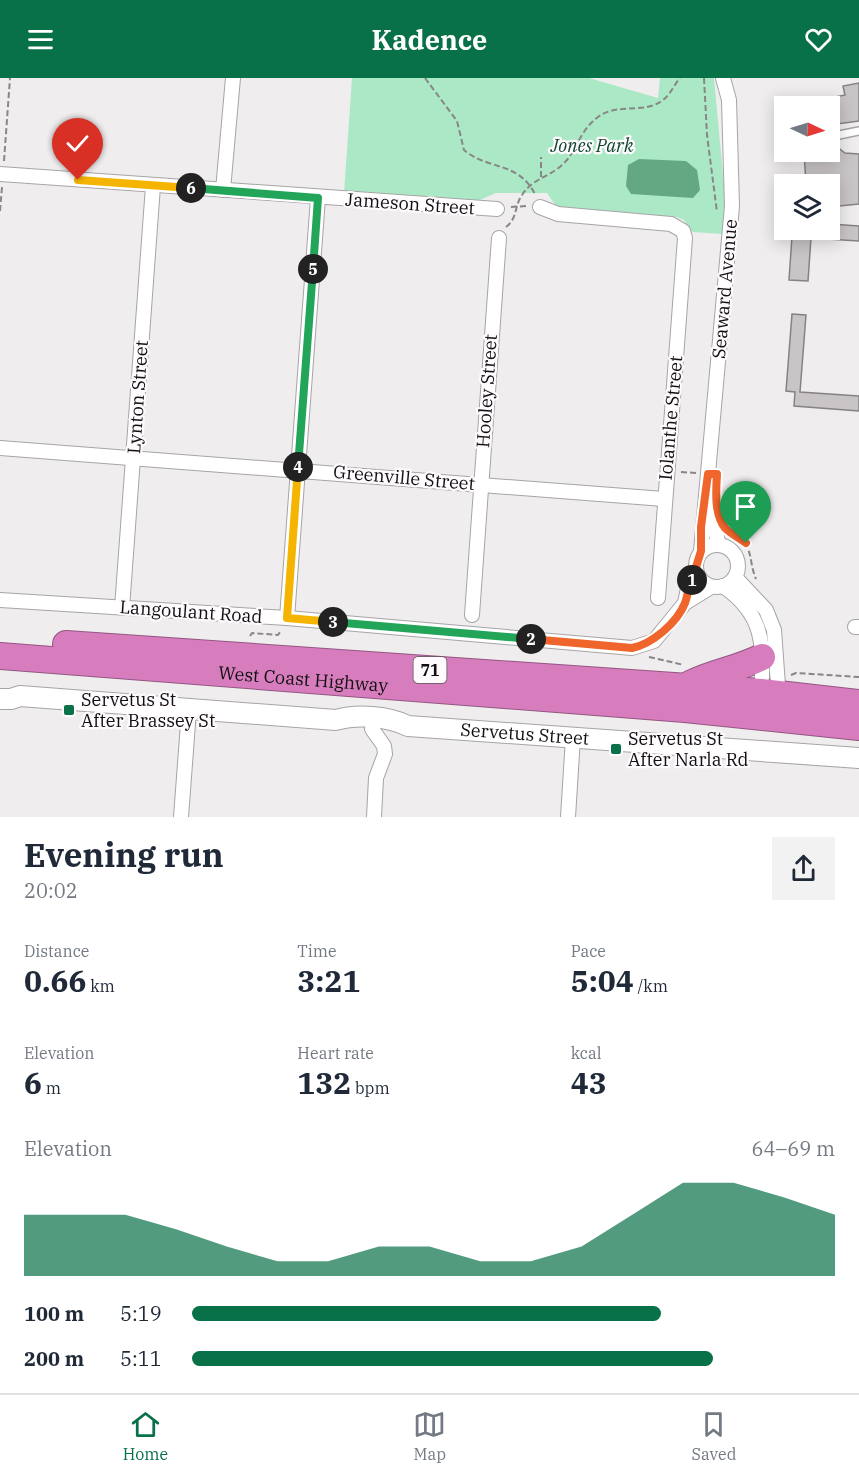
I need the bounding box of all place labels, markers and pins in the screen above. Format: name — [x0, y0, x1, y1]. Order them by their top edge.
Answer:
pin — [52, 118, 103, 180]
pin: 6 — [176, 173, 206, 203]
pin: 5 — [298, 254, 328, 284]
pin: 4 — [283, 452, 313, 482]
pin — [720, 481, 771, 543]
pin: 1 — [677, 565, 707, 595]
pin: 3 — [318, 607, 348, 637]
pin: 2 — [516, 624, 546, 654]
place label: Servetus St After Brassey St — [81, 688, 215, 732]
marker: Servetus St After Brassey St — [62, 703, 76, 717]
place label: Servetus St After Narla Rd — [628, 727, 749, 771]
marker: Servetus St After Narla Rd — [609, 742, 623, 756]

